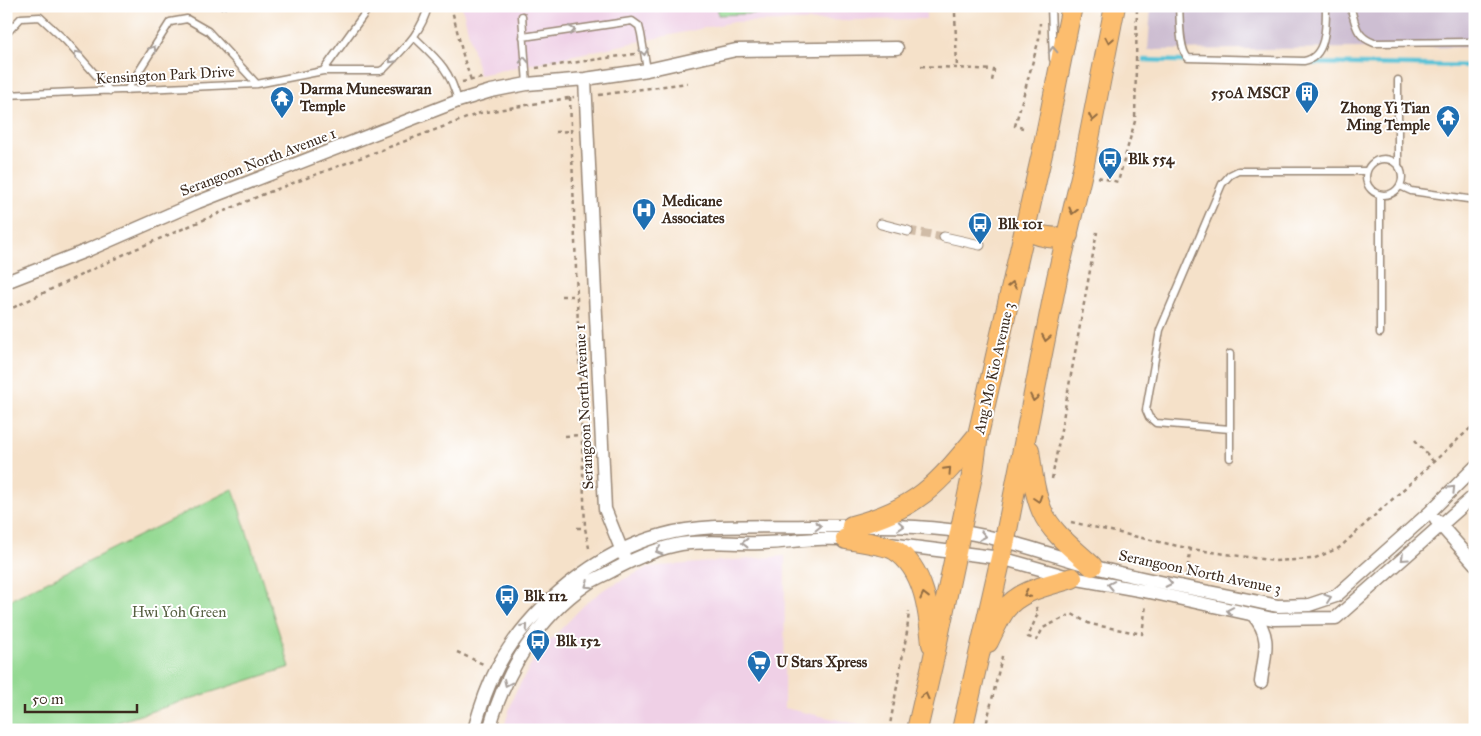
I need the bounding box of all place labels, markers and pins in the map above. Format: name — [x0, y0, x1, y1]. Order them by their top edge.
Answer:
place label: Darma Muneeswaran Temple — [299, 80, 432, 116]
building icon: 550A MSCP — [1294, 80, 1320, 114]
place label: 550A MSCP — [1211, 84, 1290, 102]
temple icon: Darma Muneeswaran Temple — [269, 85, 295, 119]
place label: Zhong Yi Tian Ming Temple — [1341, 99, 1431, 135]
temple icon: Zhong Yi Tian Ming Temple — [1435, 104, 1461, 138]
bus stop icon: Blk 554 — [1097, 146, 1123, 180]
place label: Blk 554 — [1128, 150, 1175, 169]
place label: Medicane Associates — [661, 192, 725, 227]
hospital icon: Medicane Associates — [631, 197, 657, 231]
bus stop icon: Blk 101 — [967, 211, 993, 245]
place label: Blk 101 — [998, 215, 1043, 233]
bus stop icon: Blk 112 — [494, 583, 520, 617]
place label: Blk 112 — [524, 587, 568, 605]
bus stop icon: Blk 152 — [525, 628, 551, 662]
place label: Blk 152 — [556, 632, 601, 650]
supermarket icon: U Stars Xpress — [746, 649, 772, 683]
place label: U Stars Xpress — [776, 653, 868, 672]

